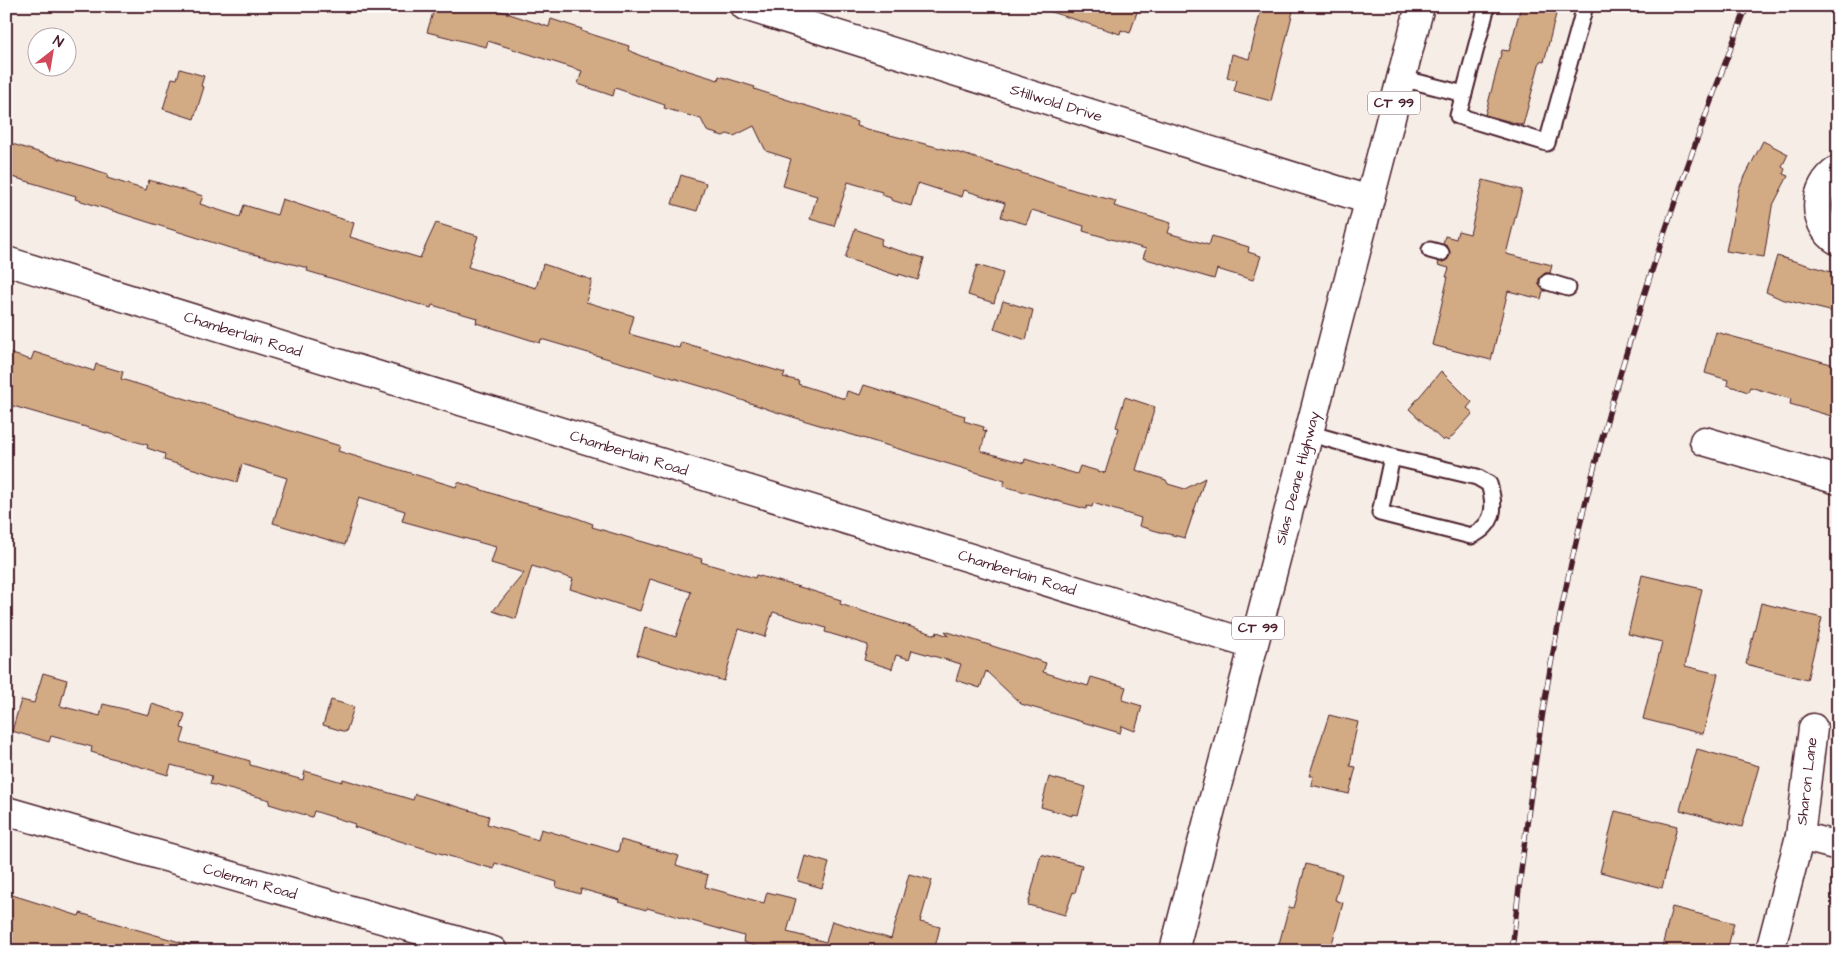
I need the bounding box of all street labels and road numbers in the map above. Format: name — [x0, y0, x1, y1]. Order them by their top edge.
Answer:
street label: Stillwold Drive — [1008, 79, 1105, 127]
road number: CT 99 — [1368, 92, 1420, 115]
street label: Chamberlain Road — [181, 306, 305, 362]
street label: Silas Deane Highway — [1270, 409, 1326, 547]
street label: Chamberlain Road — [567, 425, 691, 481]
street label: Chamberlain Road — [956, 544, 1079, 601]
road number: CT 99 — [1232, 616, 1284, 640]
street label: Sharon Lane — [1791, 736, 1822, 826]
street label: Coleman Road — [201, 858, 300, 905]

